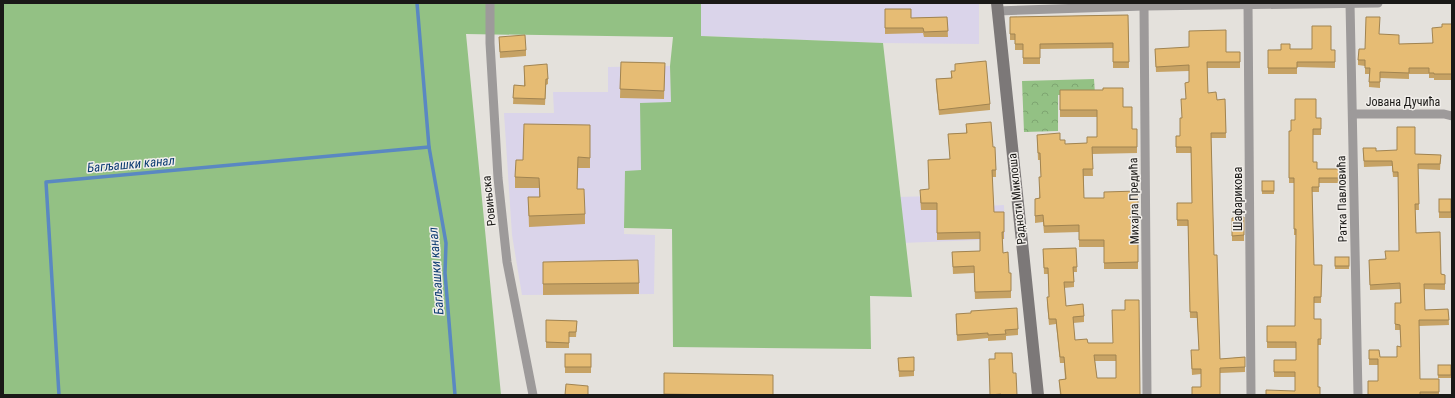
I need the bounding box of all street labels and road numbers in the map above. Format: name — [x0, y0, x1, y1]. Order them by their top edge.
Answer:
street label: Јована Дучића — [1366, 95, 1441, 109]
street label: Радноти Миклоша — [1005, 152, 1029, 245]
street label: Ратка Павловића — [1334, 155, 1350, 243]
street label: Михајла Предића — [1126, 157, 1142, 245]
street label: Шафарикова — [1231, 167, 1245, 231]
street label: Ровињска — [479, 175, 499, 227]

